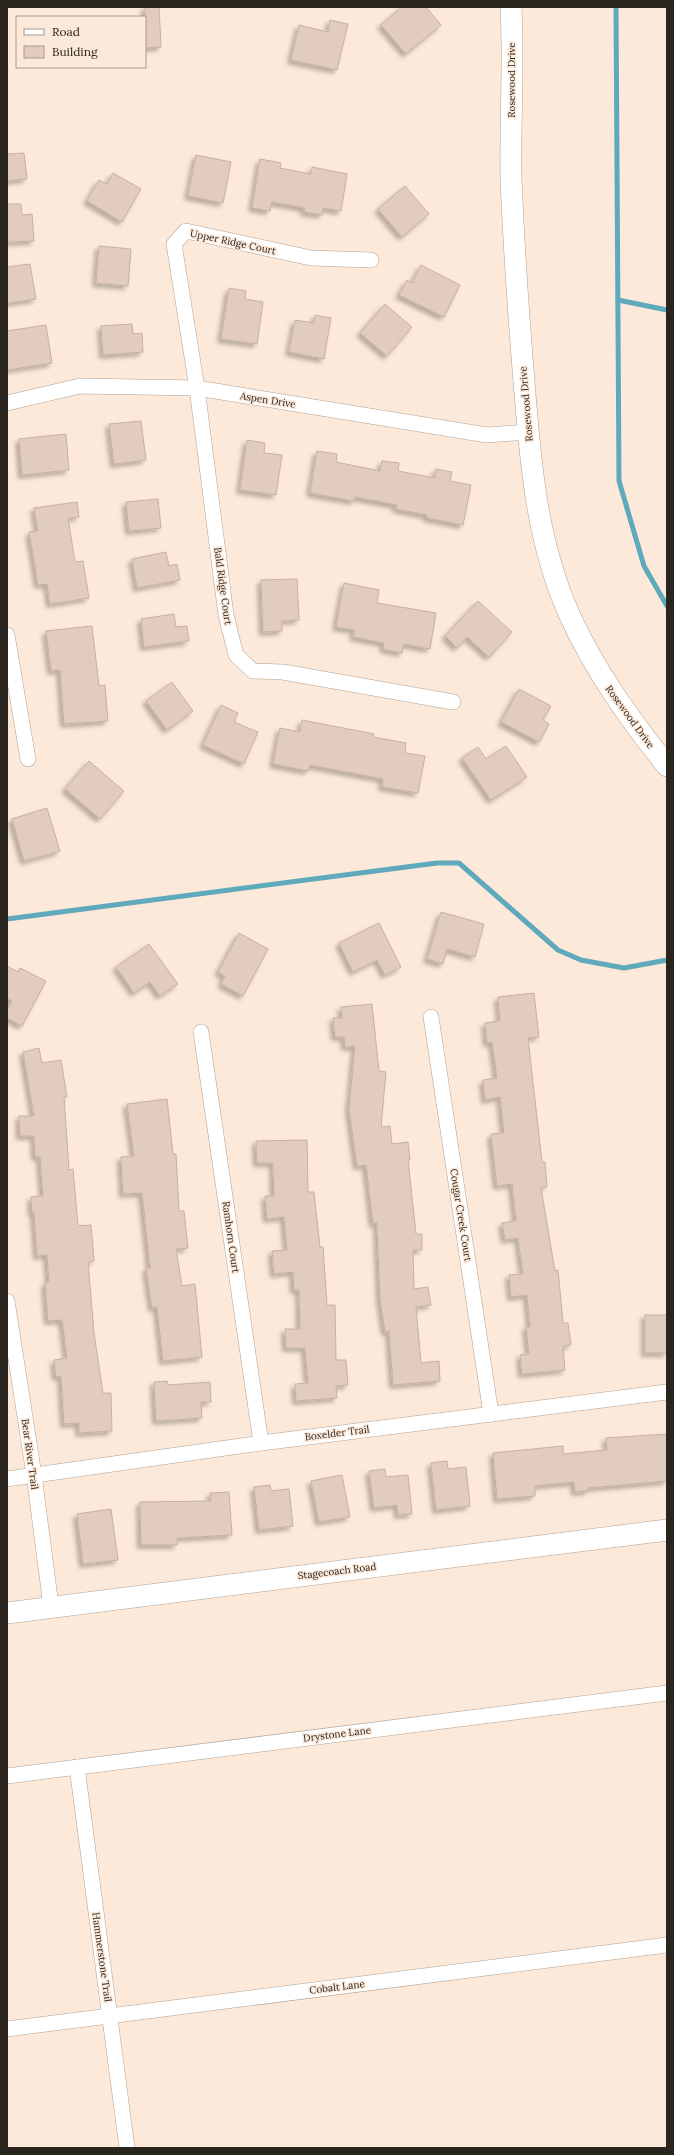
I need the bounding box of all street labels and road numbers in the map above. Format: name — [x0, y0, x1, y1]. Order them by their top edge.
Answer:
street label: Rosewood Drive — [505, 42, 518, 118]
street label: Upper Ridge Court — [189, 227, 277, 257]
street label: Rosewood Drive — [516, 365, 536, 442]
street label: Aspen Drive — [238, 389, 297, 411]
street label: Bald Ridge Court — [211, 546, 235, 626]
street label: Rosewood Drive — [603, 683, 658, 752]
street label: Cougar Creek Court — [447, 1168, 475, 1262]
street label: Ramhorn Court — [220, 1200, 242, 1274]
street label: Bear River Trail — [19, 1418, 41, 1491]
street label: Boxelder Trail — [304, 1423, 370, 1443]
street label: Stagecoach Road — [297, 1560, 377, 1582]
street label: Drystone Lane — [302, 1723, 372, 1745]
street label: Hammerstone Trail — [89, 1911, 115, 2003]
street label: Cobalt Lane — [309, 1977, 366, 1997]

